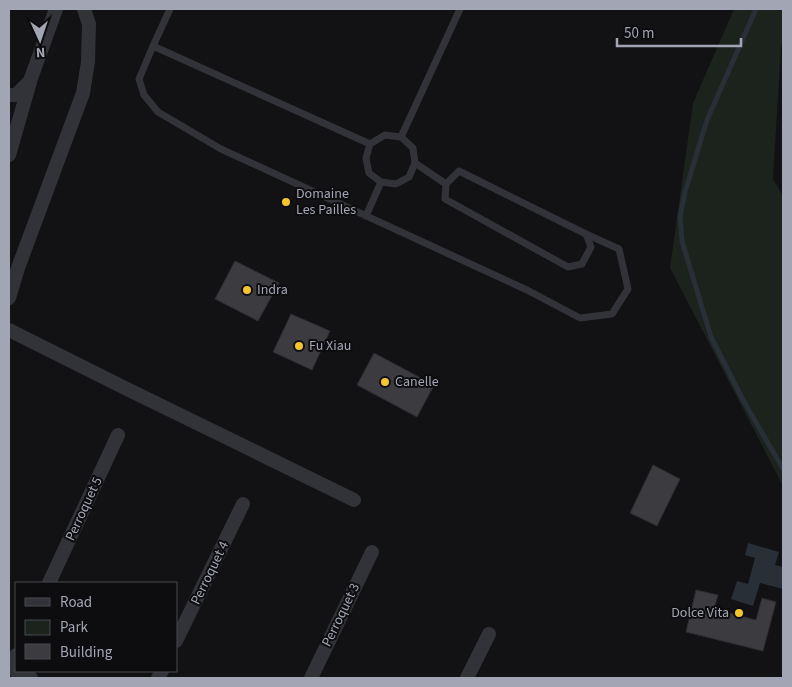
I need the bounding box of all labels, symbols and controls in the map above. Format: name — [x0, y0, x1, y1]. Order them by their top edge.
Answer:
north arrow — [15, 15, 65, 65]
scale bar — [617, 15, 741, 47]
text: 50 m — [624, 23, 654, 44]
text: N — [35, 42, 46, 62]
place label: Domaine Les Pailles — [296, 184, 356, 220]
marker: Domaine Les Pailles — [280, 196, 292, 208]
place label: Indra — [257, 280, 288, 300]
marker: Indra — [241, 284, 253, 296]
place label: Fu Xiau — [309, 336, 351, 356]
marker: Fu Xiau — [293, 340, 305, 352]
place label: Canelle — [395, 372, 439, 392]
marker: Canelle — [379, 376, 391, 388]
street label: Perroquet 5 — [60, 474, 108, 544]
street label: Perroquet 4 — [186, 538, 234, 608]
street label: Perroquet 3 — [317, 580, 365, 650]
legend — [15, 582, 178, 672]
text: Road — [60, 592, 92, 613]
place label: Dolce Vita — [671, 603, 729, 623]
marker: Dolce Vita — [733, 607, 745, 619]
text: Park — [60, 617, 89, 638]
text: Building — [60, 642, 113, 663]

